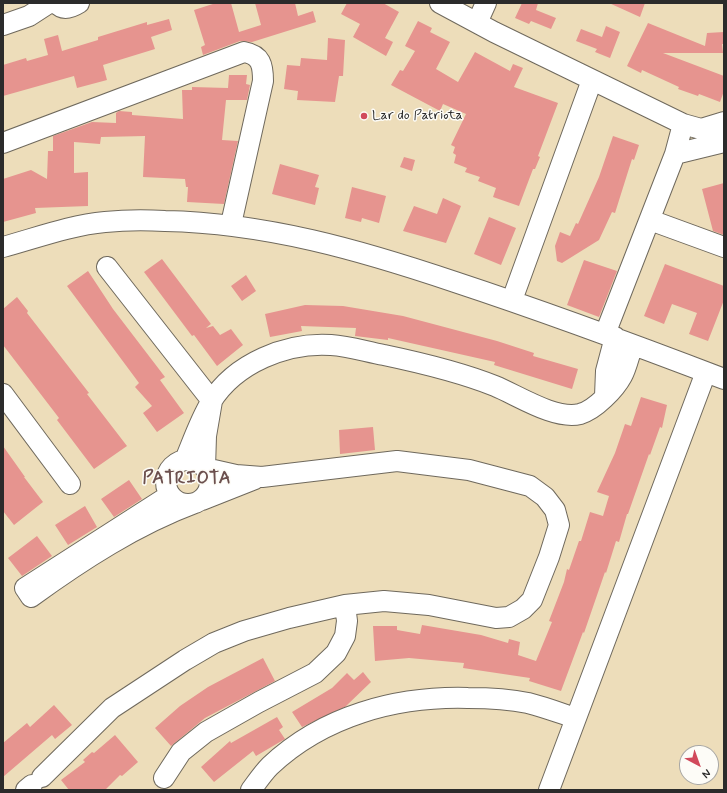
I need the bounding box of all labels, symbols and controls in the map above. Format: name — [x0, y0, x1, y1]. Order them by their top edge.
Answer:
place label: Lar do Patriota — [372, 108, 463, 124]
marker: Lar do Patriota — [359, 111, 369, 121]
district label: PATRIOTA — [140, 468, 234, 490]
north arrow — [679, 745, 719, 785]
text: N — [699, 766, 714, 781]

